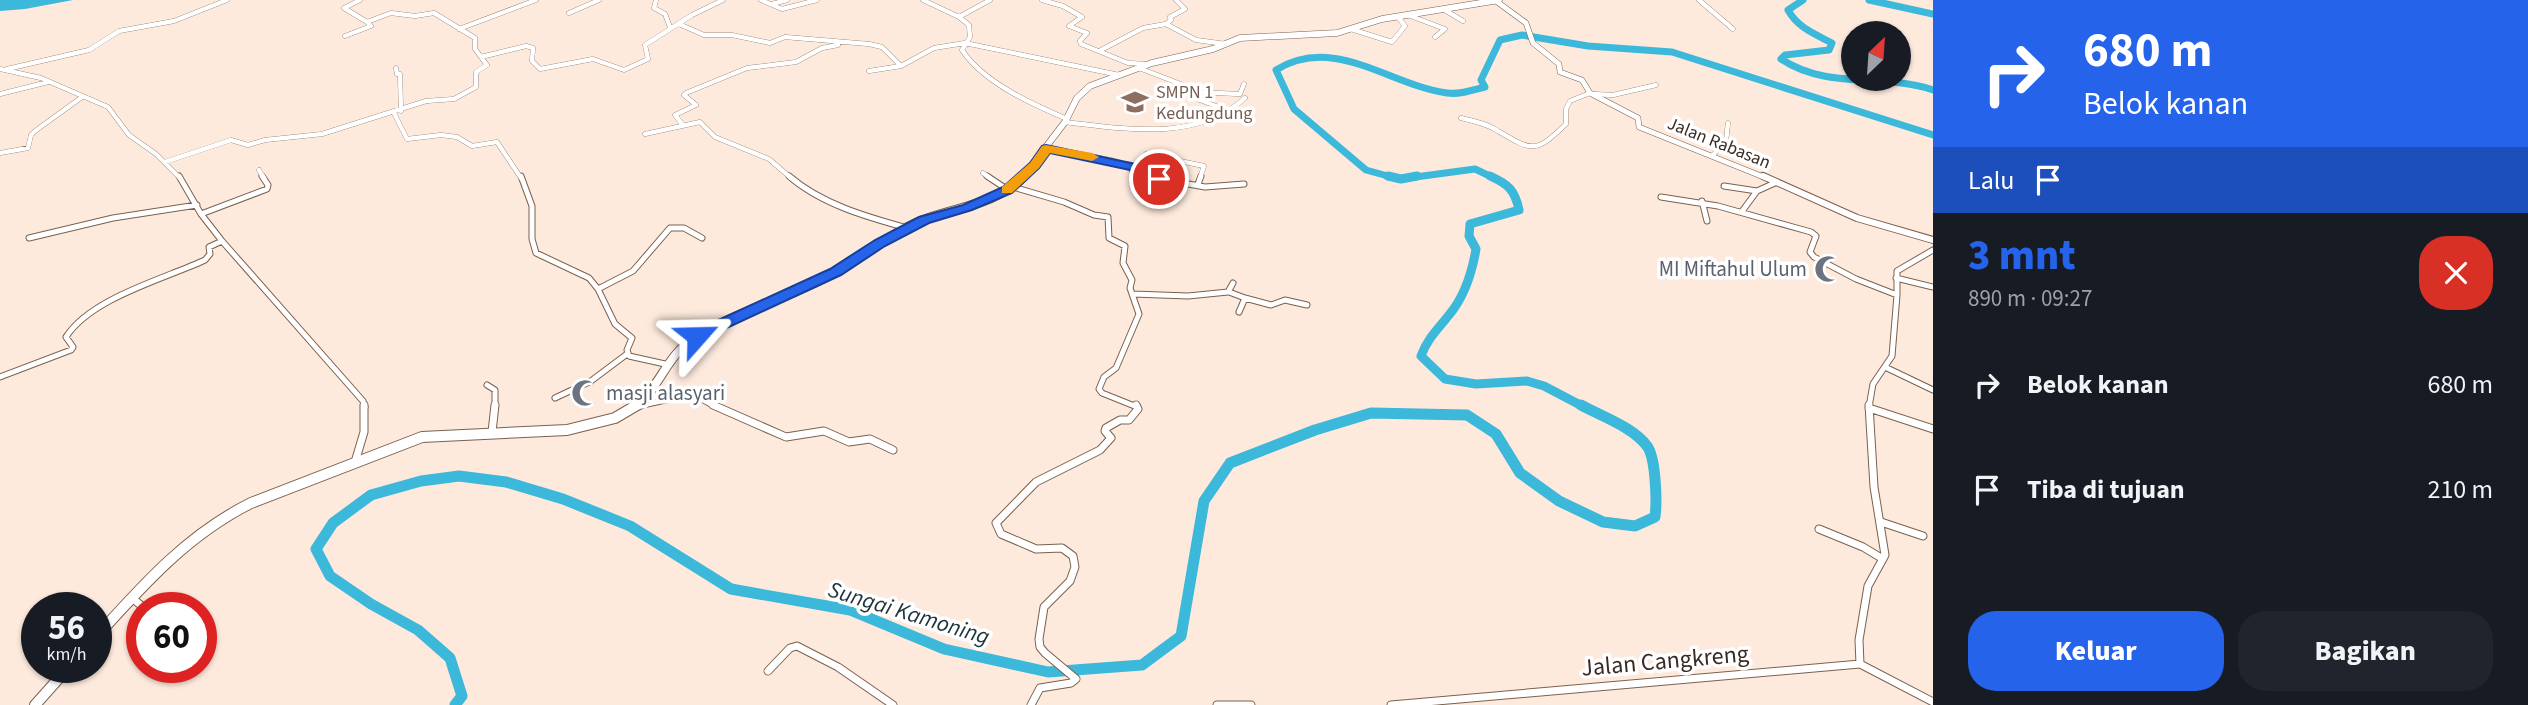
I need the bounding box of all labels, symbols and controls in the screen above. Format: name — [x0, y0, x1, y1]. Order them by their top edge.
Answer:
text: 680 m — [2083, 16, 2212, 86]
north arrow — [1841, 21, 1911, 91]
map controls — [1841, 21, 1911, 91]
icon: right — [1968, 28, 2059, 119]
place label: SMPN 1 Kedungdung — [1156, 80, 1252, 126]
text: Belok kanan — [2083, 81, 2248, 127]
school or university icon: SMPN 1 Kedungdung — [1120, 87, 1150, 117]
street label: Jalan Rabasan — [1664, 111, 1774, 175]
pin — [1129, 149, 1189, 209]
icon: arrive — [1140, 160, 1178, 198]
icon: arrive — [2029, 161, 2067, 199]
text: Lalu — [1968, 162, 2015, 199]
text: 3 mnt — [1968, 226, 2076, 286]
button: close — [2419, 236, 2493, 310]
place label: MI Miftahul Ulum — [1659, 254, 1807, 284]
mosque icon: MI Miftahul Ulum — [1813, 254, 1843, 284]
text: 890 m · 09:27 — [1968, 282, 2092, 315]
position arrow — [660, 299, 734, 373]
icon: right — [1968, 366, 2006, 404]
text: Belok kanan — [2027, 366, 2169, 403]
text: 680 m — [2427, 366, 2493, 403]
mosque icon: masji alasyari — [570, 378, 600, 408]
place label: masji alasyari — [606, 378, 725, 408]
icon: arrive — [1968, 471, 2006, 509]
text: Tiba di tujuan — [2027, 471, 2185, 508]
text: 210 m — [2427, 471, 2493, 508]
water label: Sungai Kamoning — [824, 573, 994, 653]
speed limit sign: 60 — [126, 592, 217, 683]
text: 56 — [48, 603, 85, 653]
button: Keluar — [1968, 611, 2224, 691]
button: Bagikan — [2238, 611, 2493, 691]
street label: Jalan Cangkreng — [1580, 636, 1750, 686]
text: km/h — [47, 642, 86, 667]

